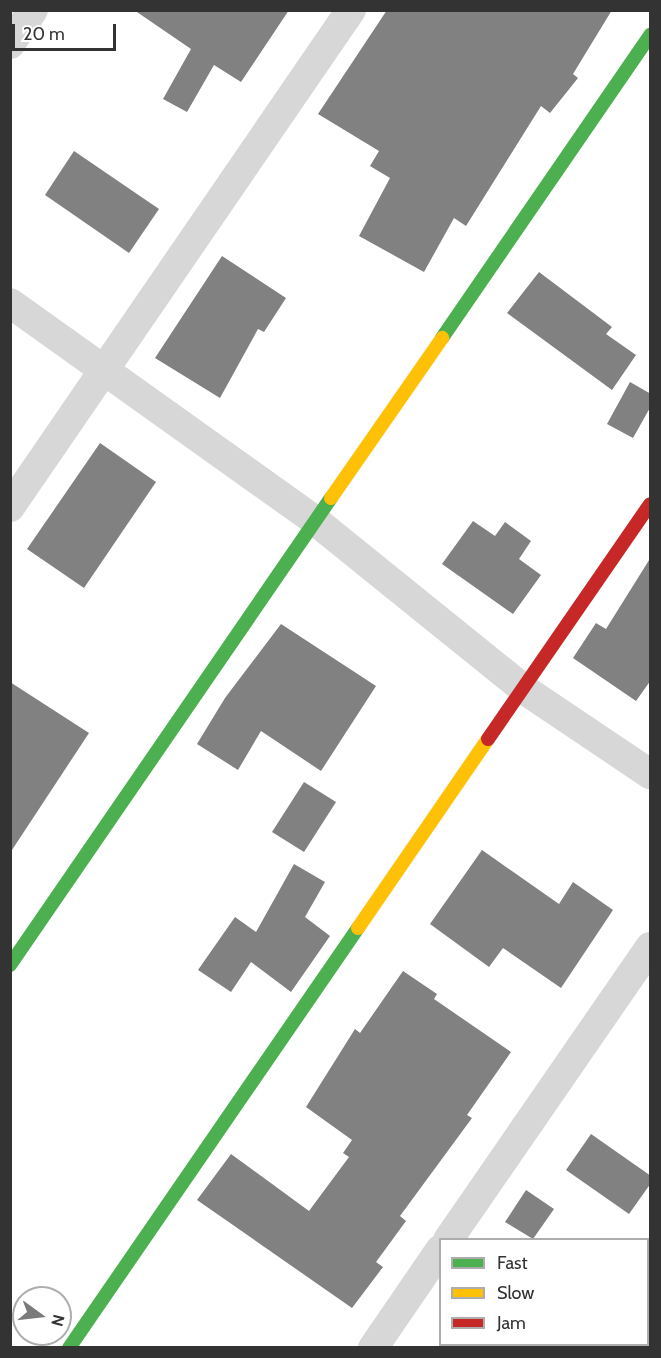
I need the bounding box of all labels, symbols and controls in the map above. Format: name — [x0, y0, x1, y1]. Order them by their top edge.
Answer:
scale bar — [15, 12, 118, 50]
text: 20 m — [23, 23, 65, 45]
legend — [439, 1238, 649, 1346]
text: Fast — [497, 1252, 528, 1274]
text: Slow — [497, 1282, 534, 1304]
north arrow — [12, 1286, 72, 1346]
text: N — [47, 1312, 69, 1328]
text: Jam — [497, 1312, 526, 1334]

